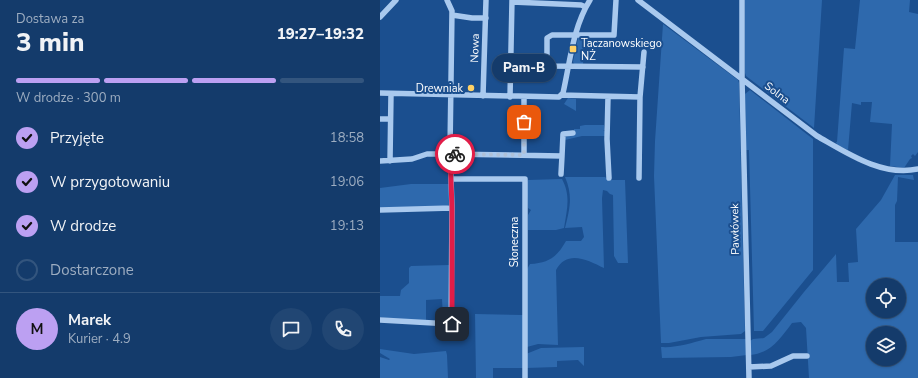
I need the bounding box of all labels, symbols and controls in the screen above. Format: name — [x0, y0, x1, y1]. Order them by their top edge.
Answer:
text: Dostawa za — [16, 10, 84, 28]
text: 19:27–19:32 — [277, 24, 364, 44]
text: 3 min — [16, 25, 84, 60]
street label: Nowa — [467, 33, 483, 63]
place label: Taczanowskiego NŻ — [581, 36, 662, 64]
marker: Taczanowskiego NŻ — [568, 44, 578, 54]
callout: Pam-B — [492, 54, 556, 82]
text: Pam-B — [503, 59, 545, 77]
street label: Solna — [761, 79, 793, 108]
place label: Drewniak — [416, 81, 463, 96]
marker: Drewniak — [466, 83, 476, 93]
text: W drodze · 300 m — [16, 89, 121, 107]
pin — [507, 105, 541, 139]
icon: bag — [513, 111, 535, 133]
icon: check — [16, 127, 38, 149]
text: Przyjęte — [50, 128, 104, 148]
text: 18:58 — [330, 129, 364, 147]
courier — [435, 134, 475, 174]
icon: bike — [444, 143, 466, 165]
icon: check — [16, 171, 38, 193]
text: W przygotowaniu — [50, 172, 170, 192]
text: 19:06 — [330, 173, 364, 191]
street label: Pawłówek — [727, 203, 743, 255]
icon: check — [16, 215, 38, 237]
text: W drodze — [50, 216, 116, 236]
text: 19:13 — [330, 217, 364, 235]
street label: Słoneczna — [507, 217, 522, 267]
text: Dostarczone — [50, 260, 134, 280]
map controls — [866, 278, 906, 366]
button: locate — [866, 278, 906, 318]
pin — [435, 307, 469, 341]
button: chat — [270, 308, 312, 350]
button: phone — [322, 308, 364, 350]
text: Marek — [68, 310, 111, 330]
icon: home — [441, 313, 463, 335]
text: M — [30, 319, 44, 339]
button: layers — [866, 326, 906, 366]
text: Kurier · 4.9 — [68, 330, 131, 348]

